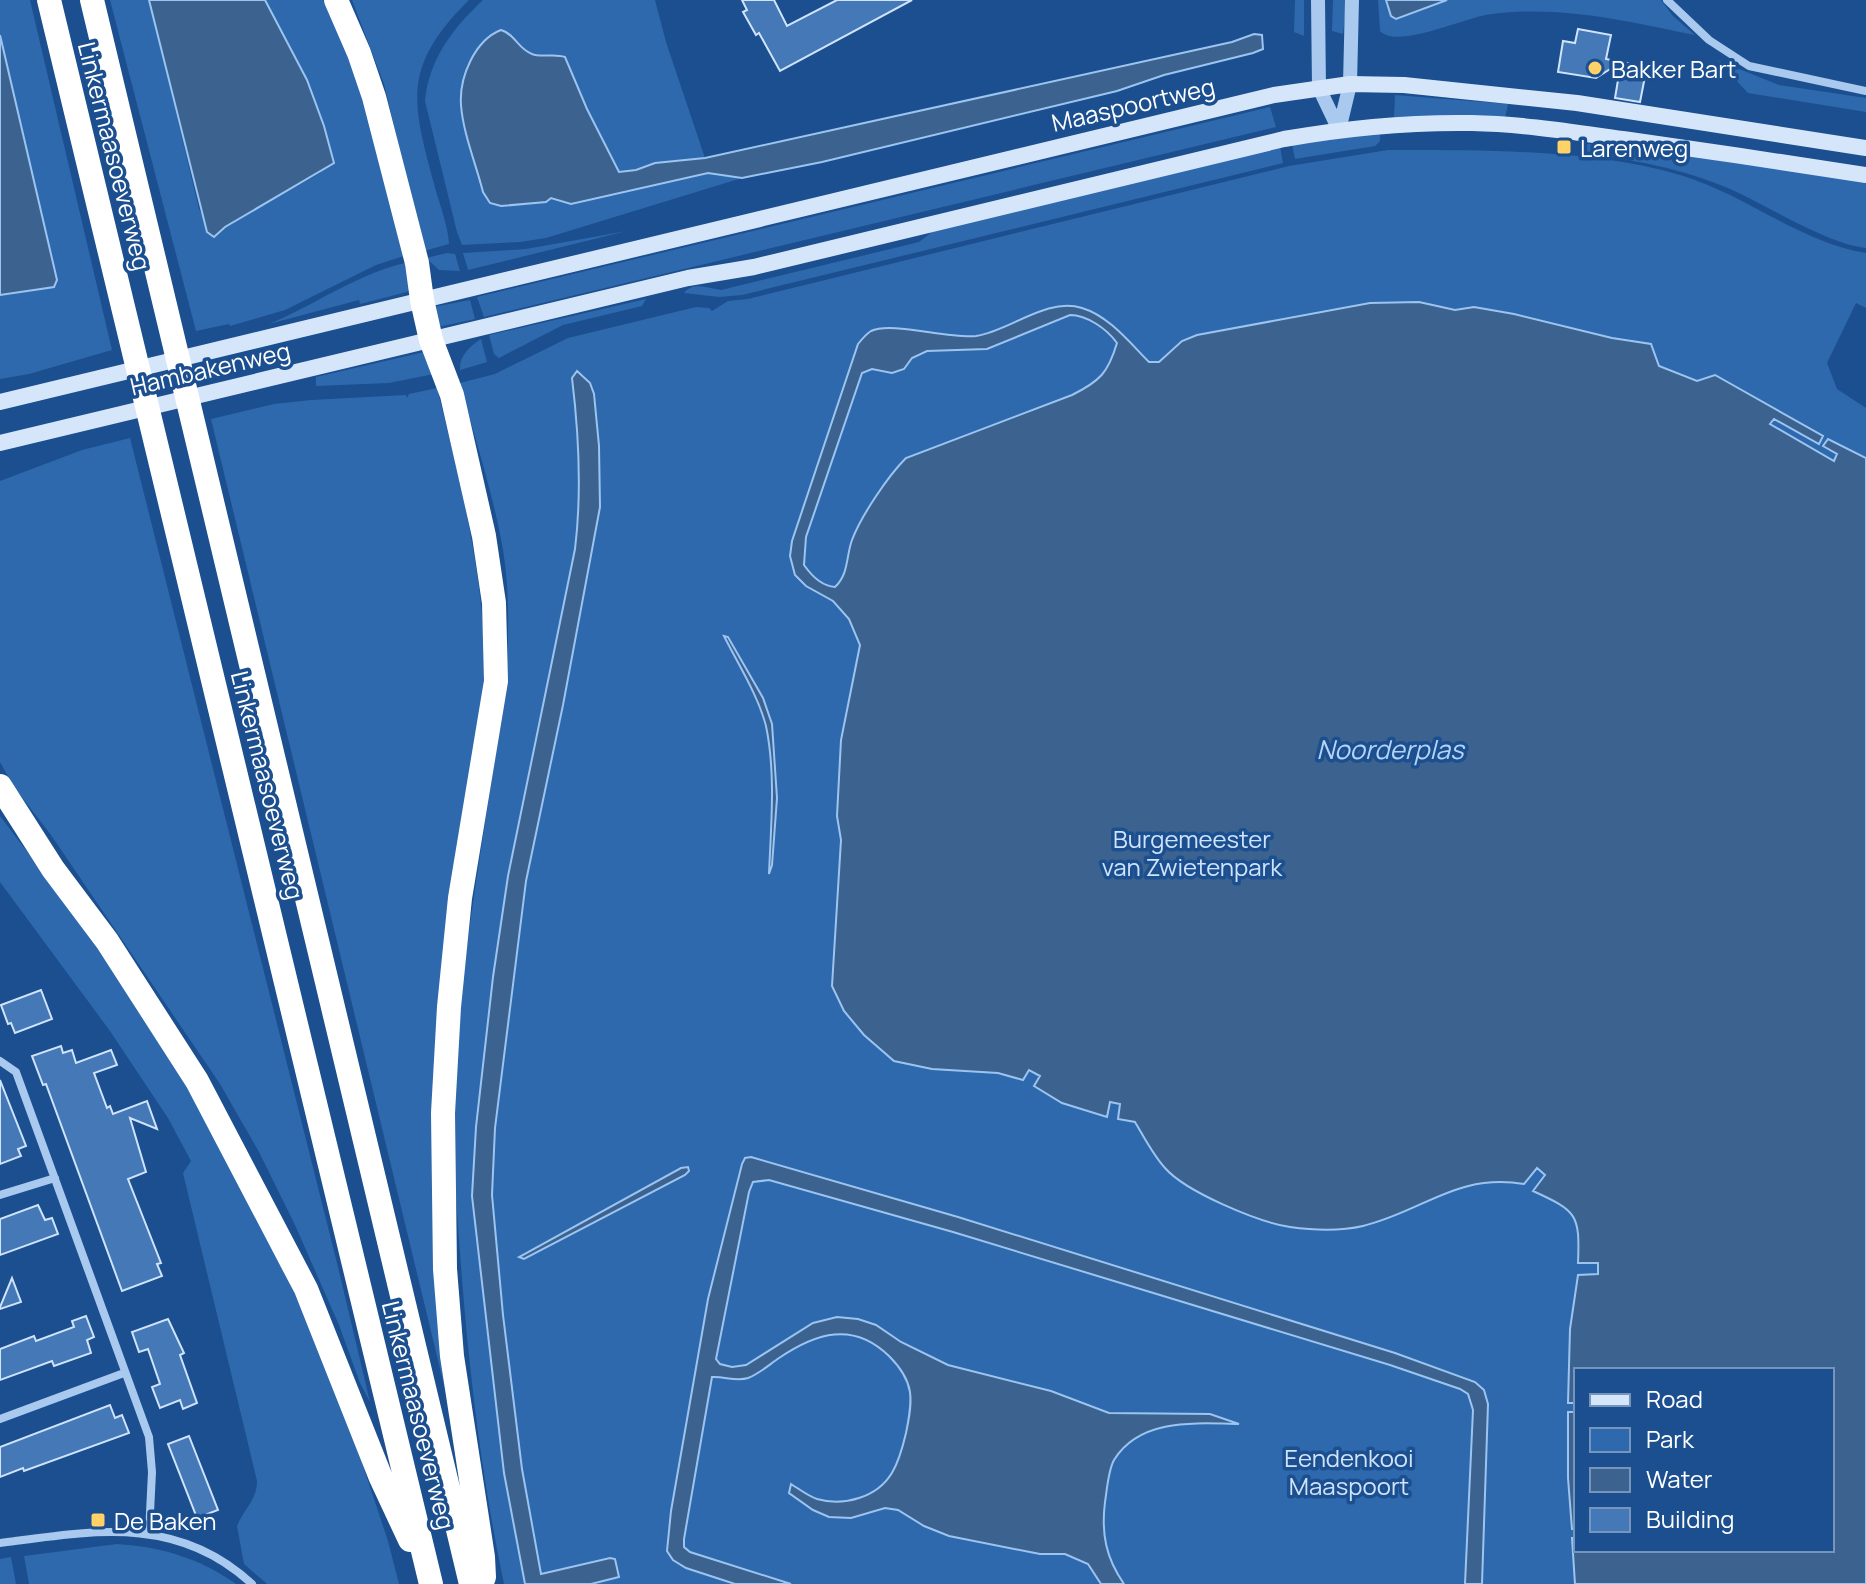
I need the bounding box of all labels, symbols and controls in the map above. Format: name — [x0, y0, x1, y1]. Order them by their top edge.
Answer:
street label: Linkermaasoeverweg — [71, 38, 159, 274]
place label: Bakker Bart — [1611, 52, 1736, 85]
marker: Bakker Bart — [1586, 59, 1604, 77]
street label: Maaspoortweg — [1048, 69, 1218, 139]
place label: Larenweg — [1580, 131, 1688, 164]
marker: Larenweg — [1555, 138, 1573, 156]
street label: Hambakenweg — [127, 334, 293, 402]
street label: Linkermaasoeverweg — [224, 667, 312, 903]
water label: Noorderplas — [1316, 731, 1466, 767]
park label: Burgemeester van Zwietenpark — [1102, 822, 1283, 883]
street label: Linkermaasoeverweg — [375, 1297, 463, 1533]
legend — [1574, 1368, 1834, 1552]
text: Road — [1646, 1382, 1703, 1415]
text: Park — [1646, 1422, 1695, 1455]
park label: Eendenkooi Maaspoort — [1284, 1441, 1414, 1502]
text: Water — [1646, 1462, 1713, 1495]
text: Building — [1646, 1502, 1734, 1535]
place label: De Baken — [114, 1504, 217, 1537]
marker: De Baken — [89, 1511, 107, 1529]

